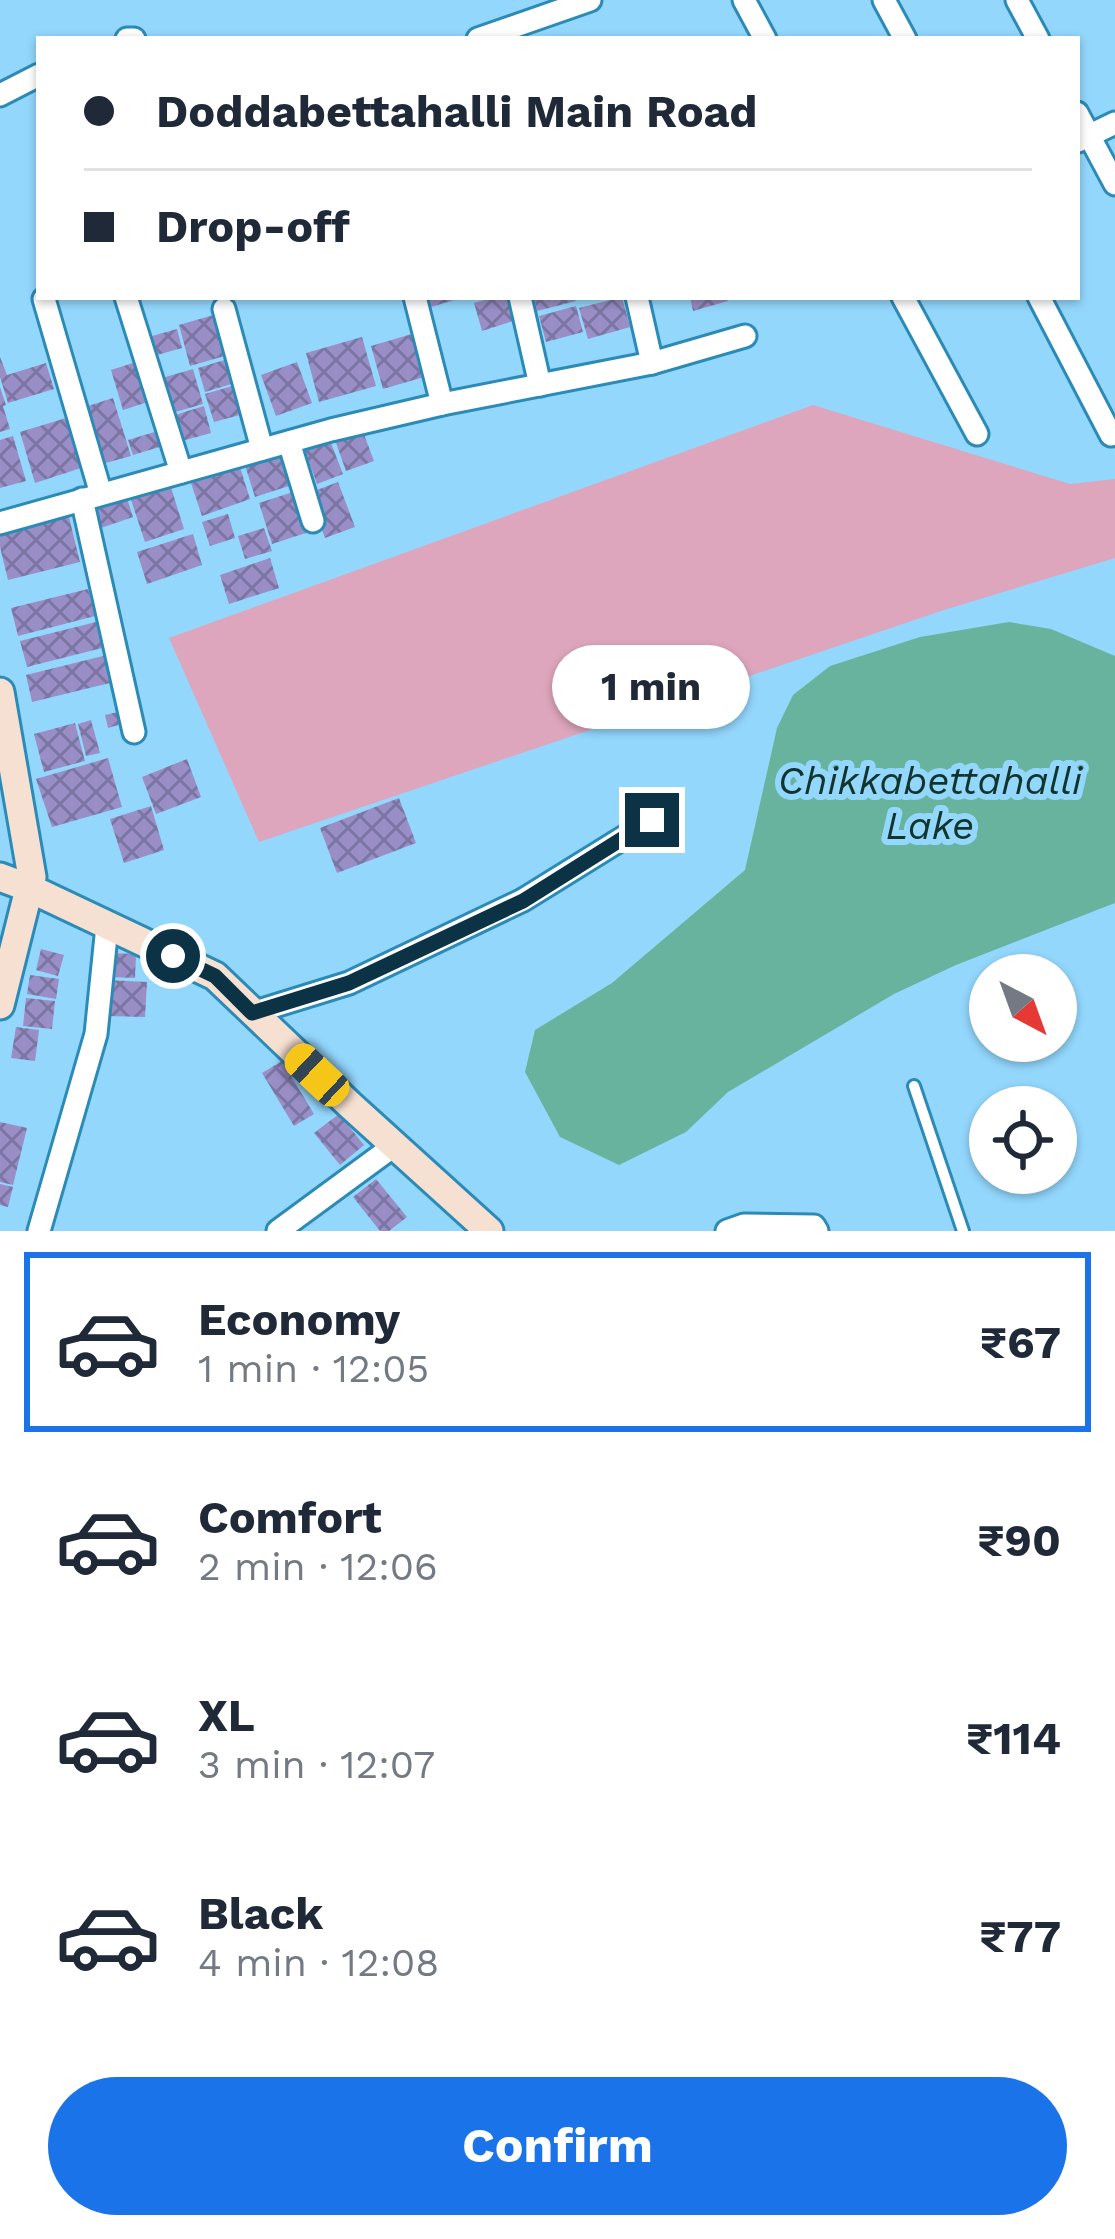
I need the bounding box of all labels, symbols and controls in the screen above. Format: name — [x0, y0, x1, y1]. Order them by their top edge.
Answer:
text: Doddabettahalli Main Road — [156, 85, 758, 138]
text: Drop-off — [156, 200, 350, 253]
callout: 1 min — [553, 646, 751, 730]
text: 1 min — [601, 664, 701, 709]
water label: Chikkabettahalli Lake — [778, 758, 1083, 848]
route end — [625, 793, 679, 847]
route start — [146, 929, 200, 983]
north arrow — [969, 954, 1077, 1062]
map controls — [969, 954, 1077, 1194]
car — [278, 1037, 356, 1113]
button: locate — [969, 1086, 1077, 1194]
icon: car — [54, 1288, 162, 1396]
text: Economy — [198, 1293, 400, 1346]
text: ₹67 — [980, 1316, 1061, 1369]
text: 1 min · 12:05 — [198, 1346, 429, 1391]
icon: car — [54, 1486, 162, 1594]
text: Comfort — [198, 1491, 382, 1544]
text: ₹90 — [977, 1514, 1061, 1567]
text: 2 min · 12:06 — [198, 1544, 438, 1589]
icon: car — [54, 1684, 162, 1792]
text: XL — [198, 1689, 255, 1742]
text: ₹114 — [966, 1712, 1061, 1765]
text: 3 min · 12:07 — [198, 1742, 435, 1787]
icon: car — [54, 1882, 162, 1990]
text: Black — [198, 1887, 323, 1940]
text: ₹77 — [979, 1910, 1061, 1963]
text: 4 min · 12:08 — [198, 1940, 439, 1985]
button: Confirm — [48, 2077, 1067, 2215]

